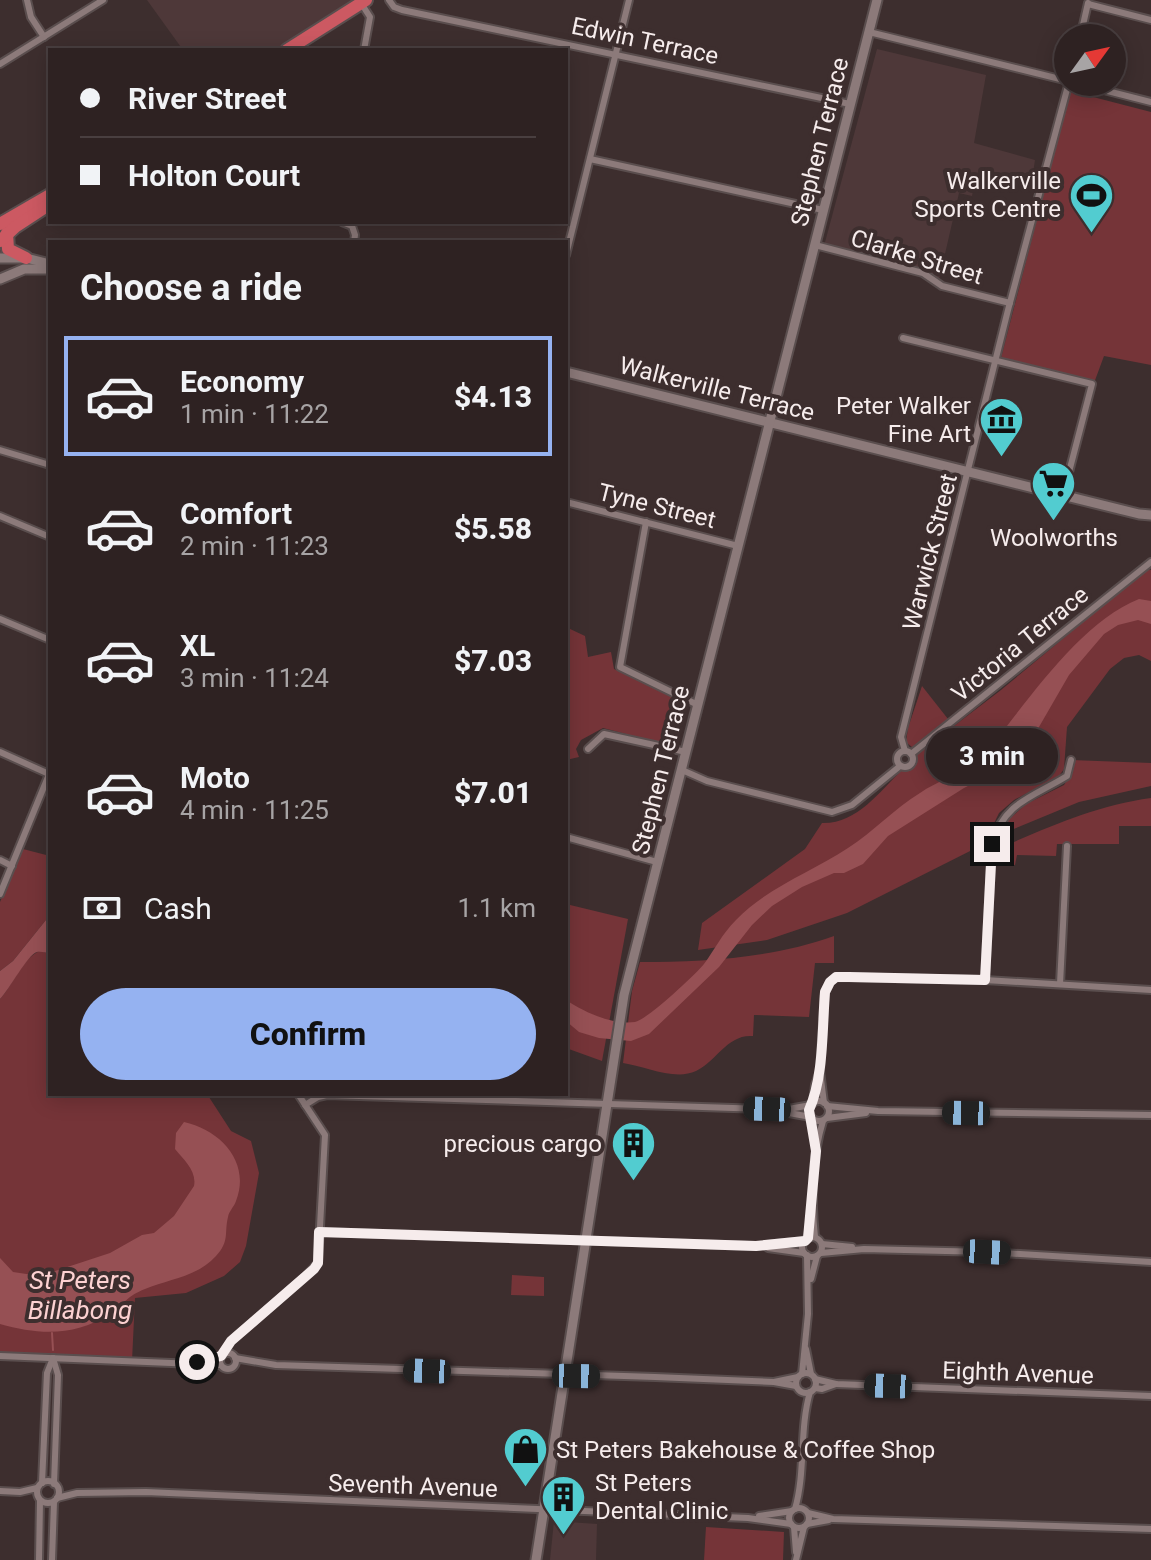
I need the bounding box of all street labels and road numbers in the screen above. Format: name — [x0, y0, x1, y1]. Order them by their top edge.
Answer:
street label: Edwin Terrace — [569, 12, 721, 70]
street label: Stephen Terrace — [785, 55, 855, 229]
street label: Clarke Street — [848, 224, 987, 290]
street label: Walkerville Terrace — [617, 351, 817, 427]
street label: Warwick Street — [897, 471, 963, 633]
street label: Tyne Street — [595, 478, 719, 534]
street label: Victoria Terrace — [946, 580, 1094, 708]
street label: Stephen Terrace — [626, 683, 696, 857]
street label: Eighth Avenue — [942, 1356, 1094, 1390]
street label: Seventh Avenue — [328, 1469, 498, 1503]

